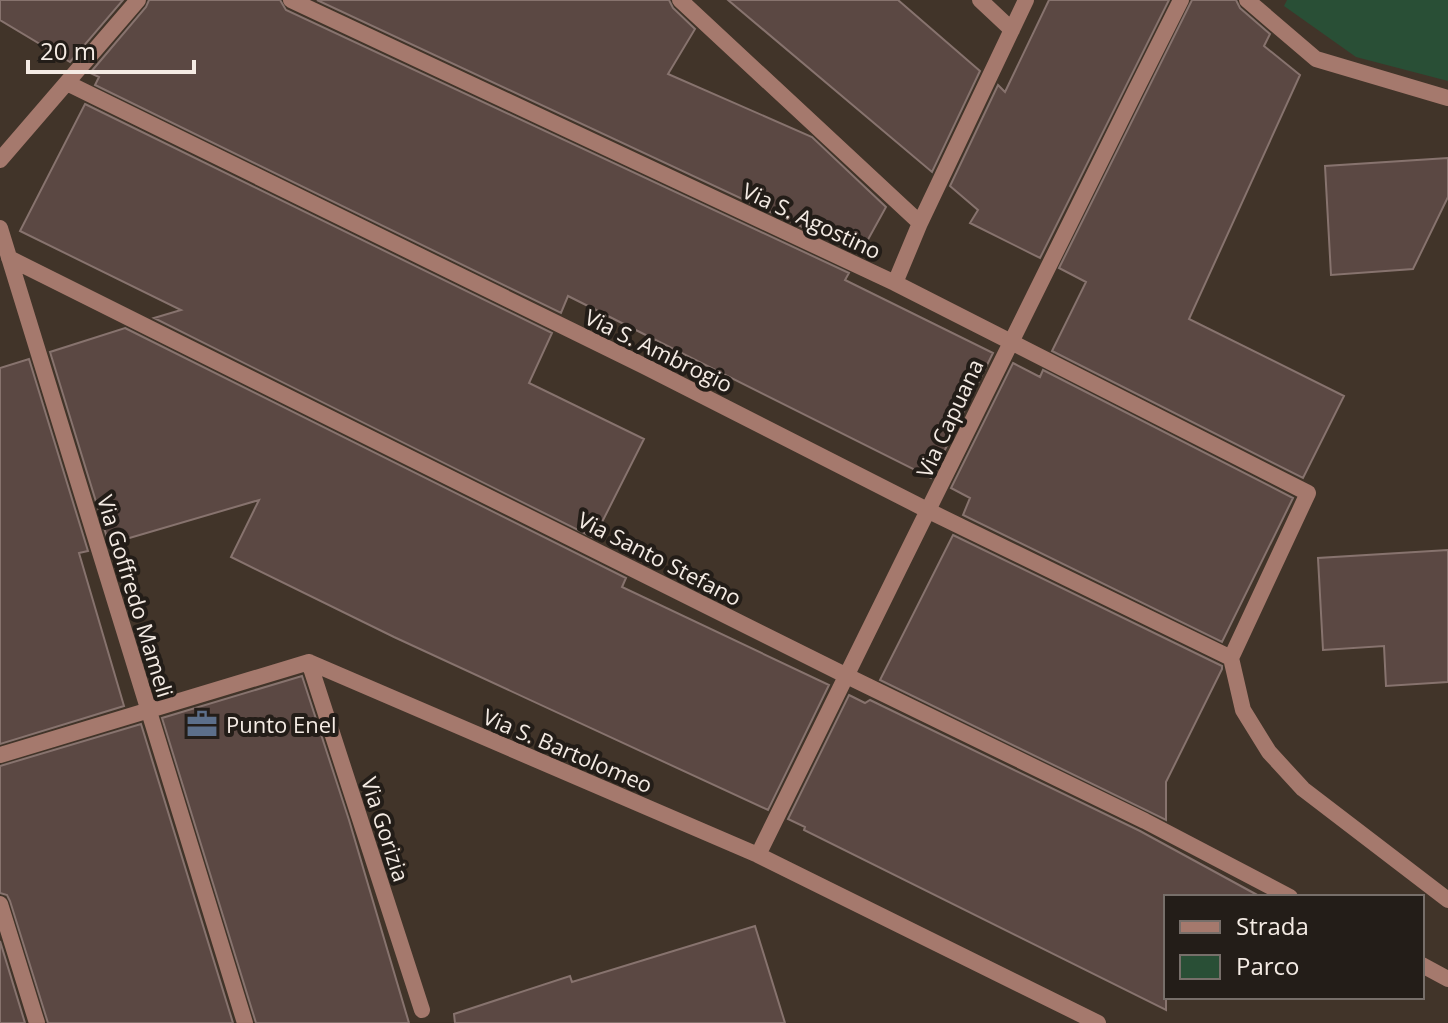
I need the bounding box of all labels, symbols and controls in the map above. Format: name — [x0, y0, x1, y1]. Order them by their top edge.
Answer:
scale bar — [28, 24, 194, 74]
text: 20 m — [40, 34, 96, 67]
street label: Via S. Agostino — [738, 175, 886, 265]
street label: Via S. Ambrogio — [580, 301, 738, 399]
street label: Via Capuana — [908, 354, 990, 482]
street label: Via Goffredo Mameli — [91, 491, 181, 701]
street label: Via Santo Stefano — [573, 504, 747, 612]
street label: Via S. Bartolomeo — [479, 701, 657, 799]
office icon: Punto Enel — [185, 707, 219, 741]
place label: Punto Enel — [226, 709, 337, 739]
street label: Via Gorizia — [355, 773, 417, 885]
legend — [1164, 895, 1424, 999]
text: Strada — [1236, 909, 1309, 942]
text: Parco — [1236, 949, 1300, 982]

